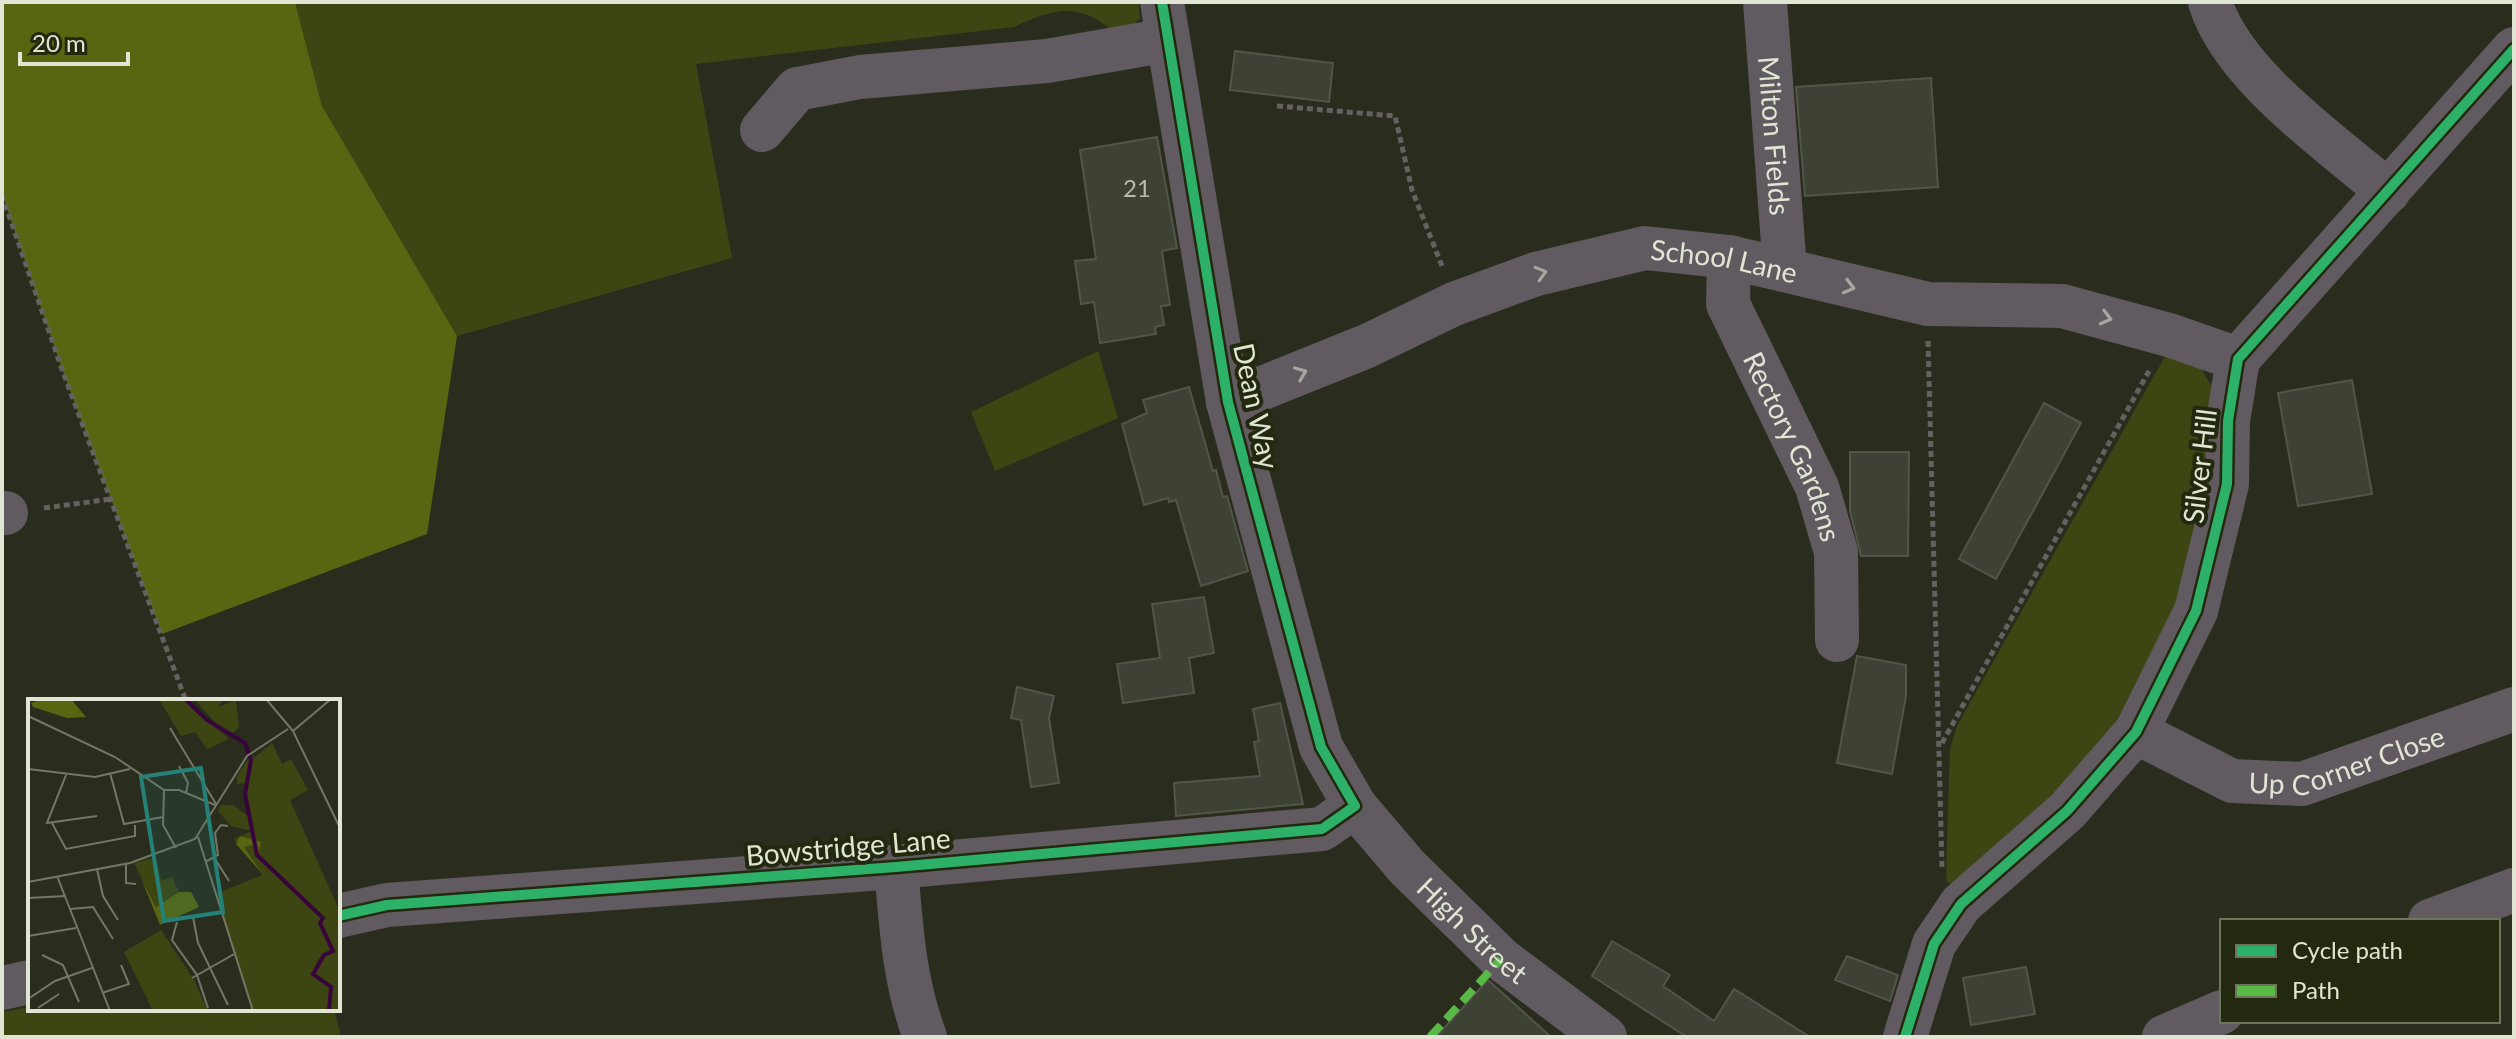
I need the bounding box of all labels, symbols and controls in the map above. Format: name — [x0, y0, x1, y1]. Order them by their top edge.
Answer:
scale bar — [20, 16, 128, 66]
text: 20 m — [32, 28, 86, 57]
street label: Milton Fields — [1752, 55, 1798, 216]
house number: 21 — [1123, 173, 1151, 202]
street label: School Lane — [1649, 232, 1801, 290]
one-way arrow — [1533, 266, 1547, 283]
one-way arrow — [1842, 278, 1856, 295]
one-way arrow — [2098, 309, 2112, 326]
street label: Dean Way — [1227, 340, 1287, 473]
street label: Rectory Gardens — [1737, 346, 1849, 545]
one-way arrow — [1293, 366, 1307, 382]
street label: Silver Hill — [2175, 407, 2223, 525]
inset map — [28, 699, 340, 1011]
street label: Up Corner Close — [2248, 718, 2449, 801]
street label: Bowstridge Lane — [744, 820, 952, 872]
street label: High Street — [1410, 870, 1534, 990]
legend — [2220, 919, 2500, 1023]
text: Cycle path — [2292, 935, 2403, 964]
text: Path — [2292, 975, 2340, 1004]

